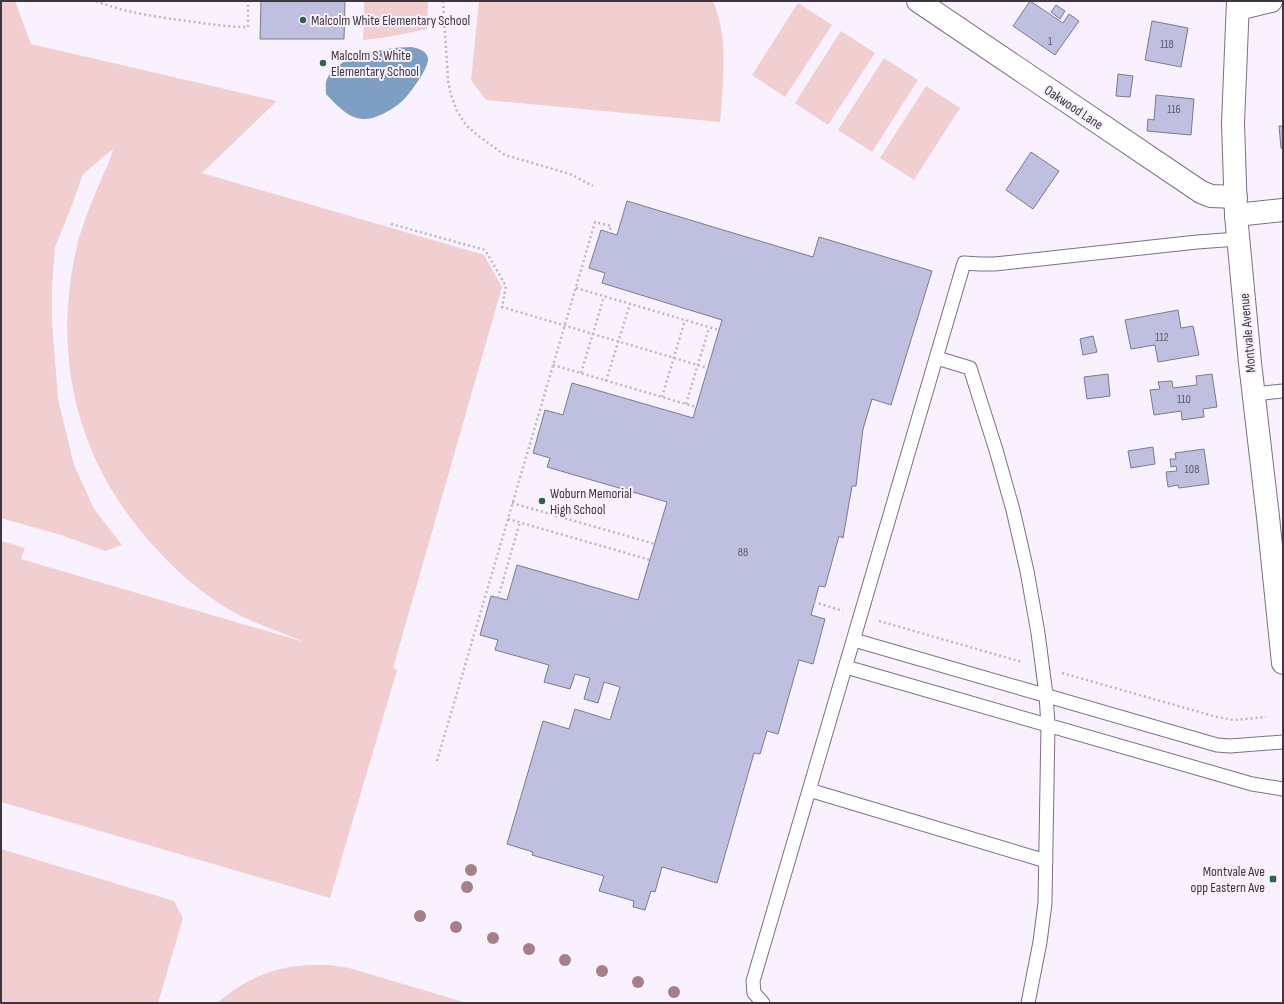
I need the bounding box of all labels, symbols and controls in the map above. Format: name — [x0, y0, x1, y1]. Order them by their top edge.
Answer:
place label: Malcolm White Elementary School — [311, 12, 470, 29]
marker: Malcolm White Elementary School — [298, 15, 308, 25]
house number: 1 — [1048, 34, 1053, 49]
house number: 118 — [1160, 37, 1174, 52]
place label: Malcolm S. White Elementary School — [331, 47, 419, 80]
marker: Malcolm S. White Elementary School — [318, 58, 328, 68]
street label: Oakwood Lane — [1041, 82, 1106, 133]
house number: 116 — [1167, 102, 1181, 117]
street label: Montvale Avenue — [1236, 292, 1259, 373]
house number: 112 — [1155, 330, 1169, 345]
house number: 110 — [1177, 392, 1191, 407]
house number: 108 — [1185, 462, 1199, 477]
place label: Woburn Memorial High School — [550, 485, 632, 518]
marker: Woburn Memorial High School — [537, 496, 547, 506]
house number: 88 — [738, 545, 748, 560]
place label: Montvale Ave opp Eastern Ave — [1191, 863, 1265, 896]
marker: Montvale Ave opp Eastern Ave — [1268, 874, 1278, 884]

